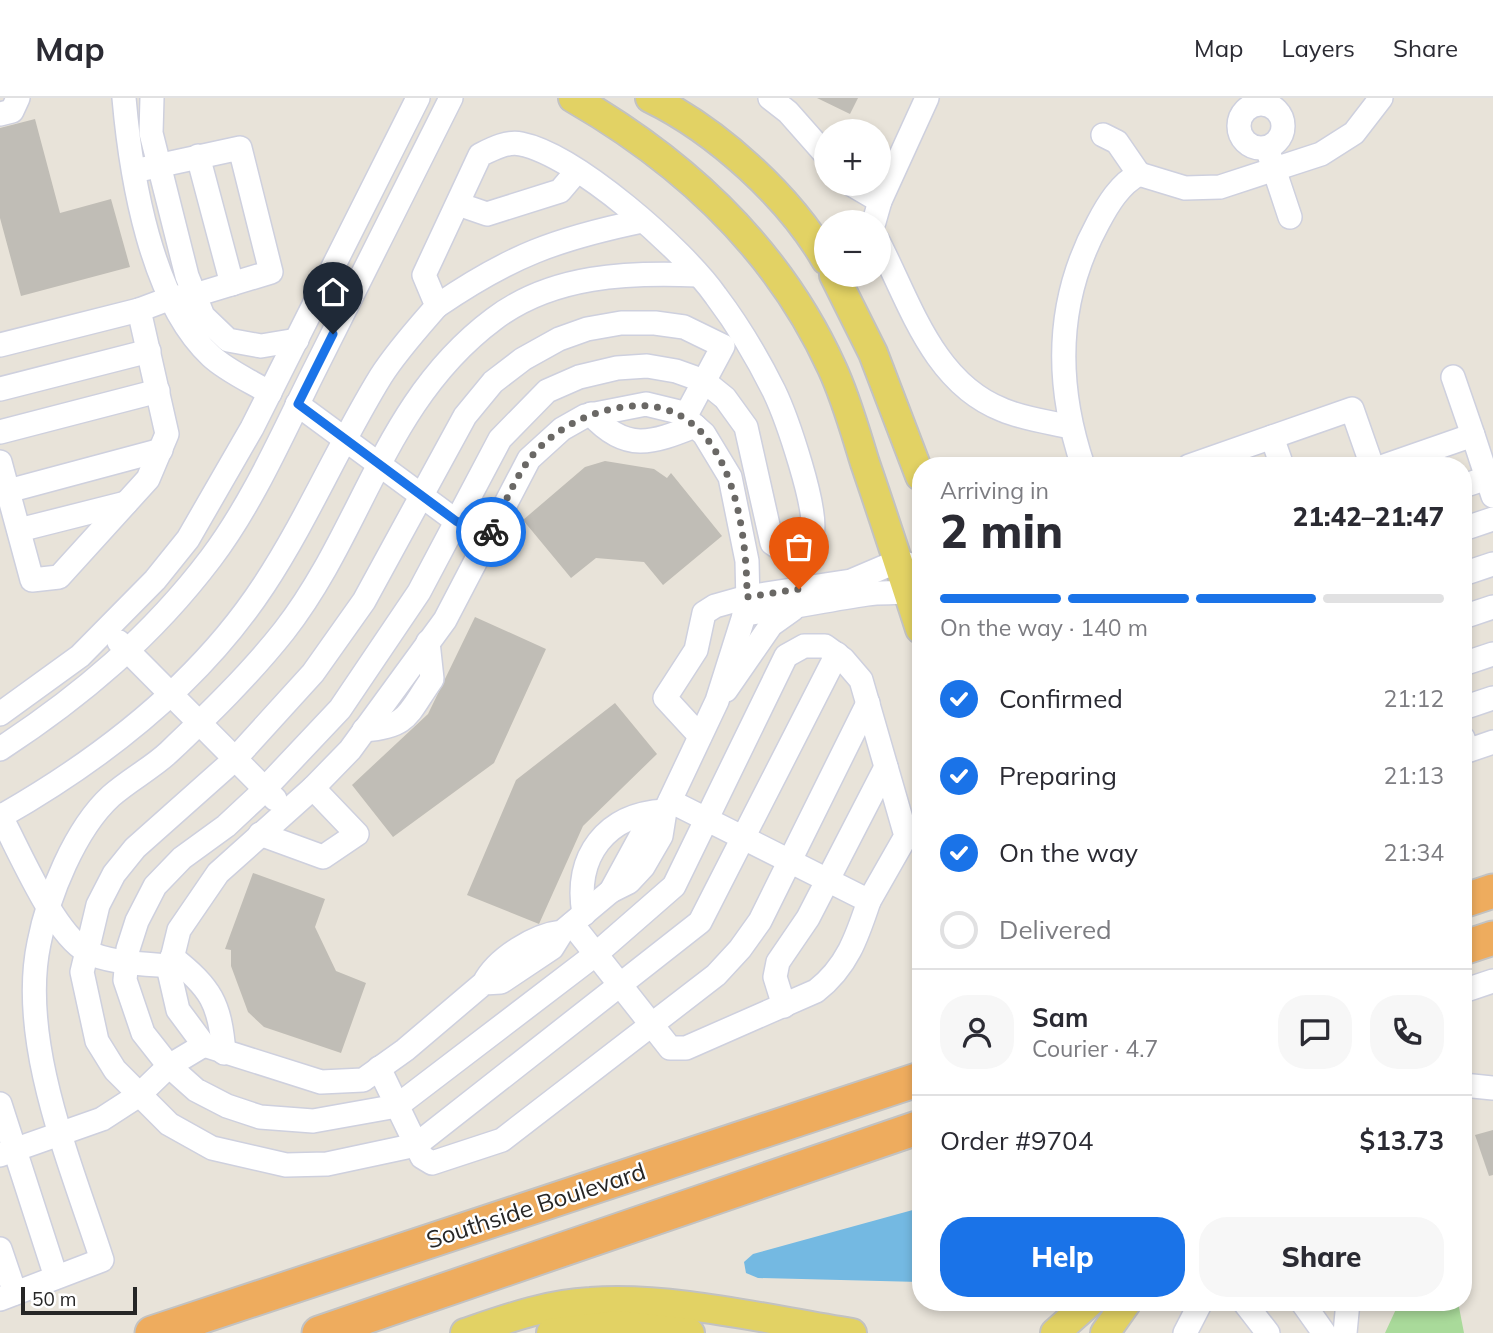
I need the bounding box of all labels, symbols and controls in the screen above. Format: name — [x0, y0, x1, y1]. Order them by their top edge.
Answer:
text: Map — [35, 28, 105, 69]
text: Map — [1194, 33, 1243, 63]
text: Layers — [1281, 33, 1355, 63]
text: Share — [1393, 33, 1458, 63]
map controls — [814, 119, 891, 287]
button: + — [814, 119, 891, 196]
button: − — [814, 210, 891, 287]
pin — [303, 262, 363, 334]
icon: home — [314, 273, 352, 311]
text: Arriving in — [940, 476, 1049, 505]
courier — [456, 497, 526, 567]
text: 21:42–21:47 — [1293, 500, 1444, 533]
text: 2 min — [940, 502, 1063, 560]
icon: bike — [472, 513, 510, 551]
pin — [769, 517, 829, 589]
icon: bag — [780, 528, 818, 566]
text: On the way · 140 m — [940, 613, 1148, 642]
icon: check — [940, 680, 978, 718]
text: Confirmed — [999, 682, 1123, 715]
text: 21:12 — [1384, 684, 1444, 713]
icon: check — [940, 757, 978, 795]
text: Preparing — [999, 759, 1117, 792]
text: 21:13 — [1384, 761, 1444, 790]
icon: check — [940, 834, 978, 872]
text: On the way — [999, 836, 1138, 869]
text: 21:34 — [1384, 838, 1444, 867]
text: Delivered — [999, 913, 1112, 946]
button: person — [940, 995, 1014, 1069]
button: chat — [1278, 995, 1352, 1069]
button: phone — [1370, 995, 1444, 1069]
text: Sam — [1032, 1001, 1088, 1034]
text: Courier · 4.7 — [1032, 1034, 1158, 1063]
text: Order #9704 — [940, 1124, 1093, 1157]
text: $13.73 — [1360, 1124, 1444, 1157]
street label: Southside Boulevard — [422, 1155, 649, 1255]
button: Help — [940, 1217, 1185, 1297]
button: Share — [1199, 1217, 1444, 1297]
scale bar — [21, 1284, 136, 1316]
text: 50 m — [32, 1287, 76, 1311]

